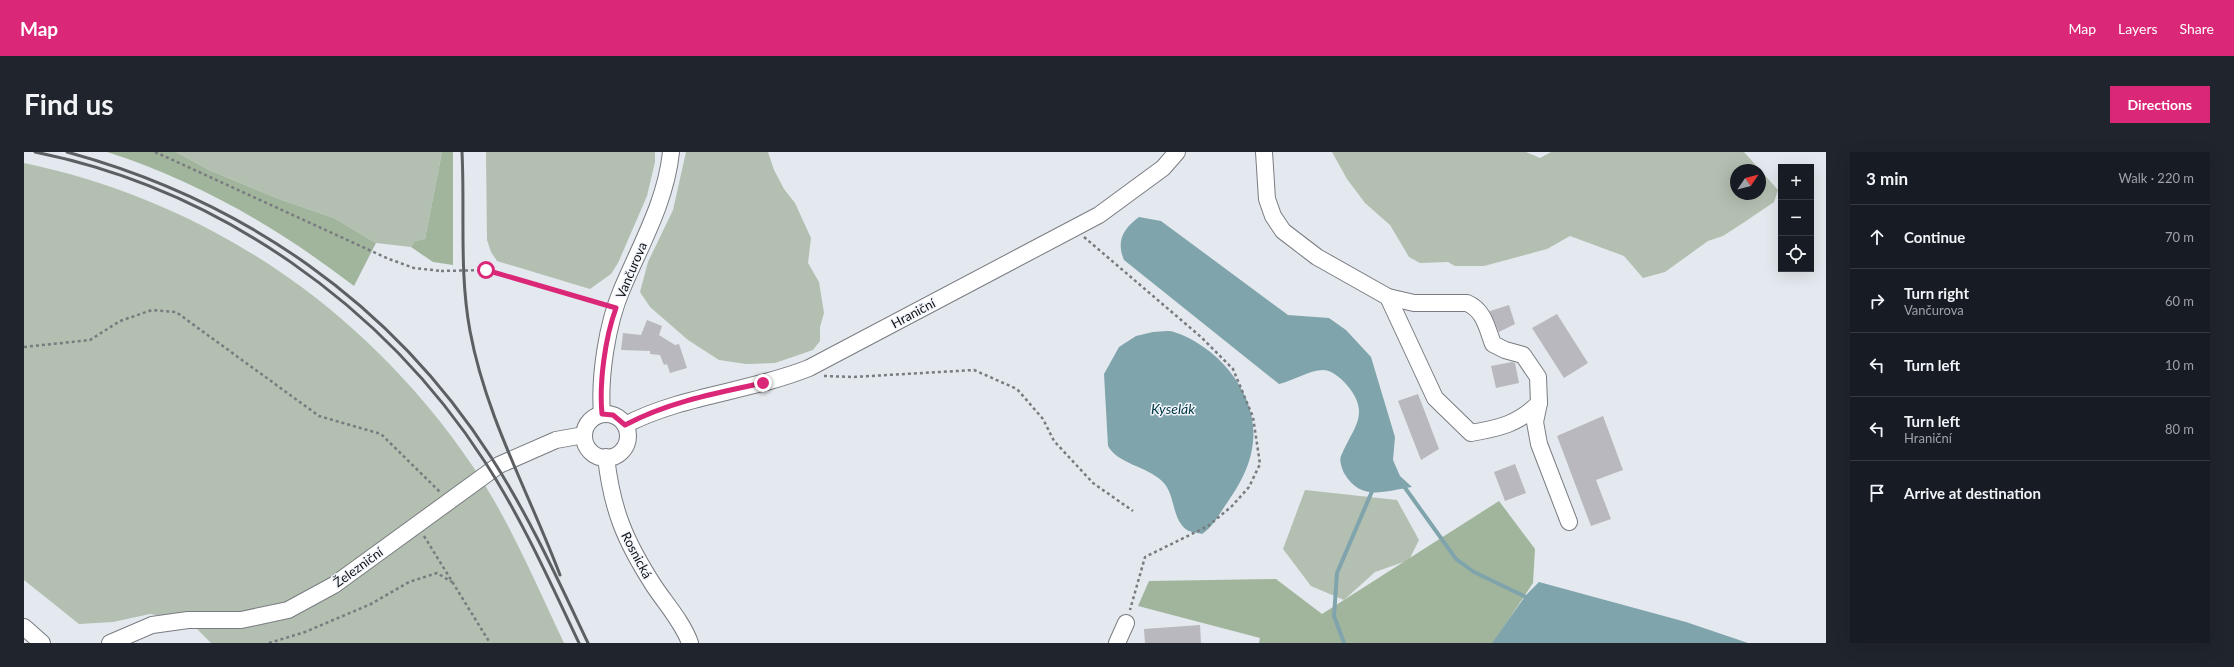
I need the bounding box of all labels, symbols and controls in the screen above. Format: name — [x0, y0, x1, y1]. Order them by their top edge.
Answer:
text: Map — [20, 17, 58, 40]
text: Map — [2068, 20, 2096, 37]
text: Layers — [2118, 20, 2158, 37]
text: Share — [2180, 20, 2214, 37]
button: Directions — [2110, 86, 2210, 123]
text: Find us — [24, 87, 114, 121]
north arrow — [1730, 164, 1766, 200]
map controls — [1778, 164, 1814, 272]
button: + — [1778, 164, 1814, 200]
text: 3 min — [1866, 168, 1908, 189]
text: Walk · 220 m — [2118, 170, 2194, 186]
button: − — [1778, 200, 1814, 236]
icon: ahead — [1866, 226, 1888, 248]
text: Continue — [1904, 228, 1965, 246]
text: 70 m — [2165, 229, 2194, 245]
button: locate — [1778, 236, 1814, 272]
street label: Vančurova — [612, 239, 650, 301]
route start — [477, 261, 495, 279]
text: Turn right — [1904, 284, 1969, 302]
icon: right — [1866, 290, 1888, 312]
text: 60 m — [2165, 293, 2194, 309]
street label: Hraniční — [888, 294, 939, 331]
text: Vančurova — [1904, 302, 1964, 318]
icon: left — [1866, 354, 1888, 376]
text: Turn left — [1904, 356, 1960, 374]
text: 10 m — [2165, 357, 2194, 373]
route end — [754, 374, 772, 392]
water label: Kyselák — [1151, 400, 1195, 417]
text: Turn left — [1904, 412, 1960, 430]
icon: left — [1866, 418, 1888, 440]
text: 80 m — [2165, 421, 2194, 437]
text: Hraniční — [1904, 430, 1952, 446]
icon: arrive — [1866, 482, 1888, 504]
text: Arrive at destination — [1904, 484, 2041, 502]
street label: Rosnická — [618, 529, 656, 581]
street label: Železniční — [330, 543, 387, 590]

